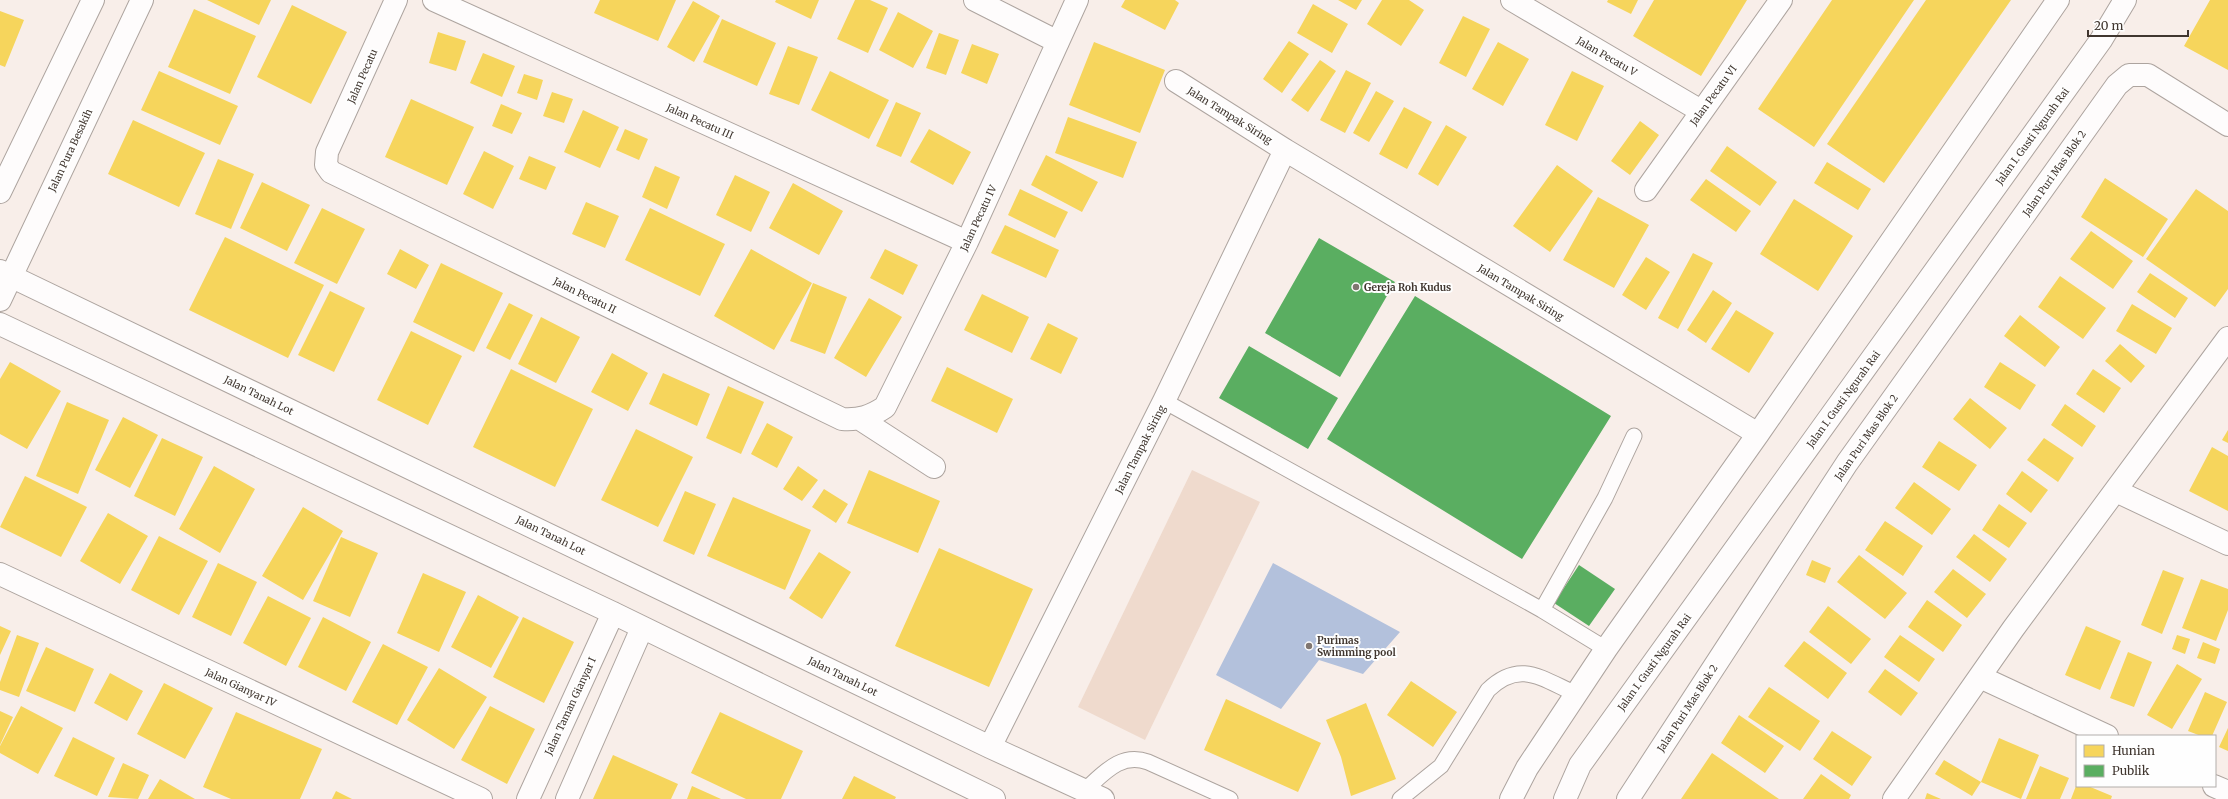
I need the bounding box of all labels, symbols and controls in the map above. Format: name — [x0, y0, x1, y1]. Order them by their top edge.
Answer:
scale bar — [2088, 12, 2188, 38]
text: 20 m — [2094, 18, 2123, 33]
street label: Jalan Pecatu V — [1573, 33, 1640, 79]
street label: Jalan Pecatu — [344, 47, 380, 106]
street label: Jalan Pecatu VI — [1687, 62, 1740, 129]
street label: Jalan Tampak Siring — [1184, 83, 1275, 147]
street label: Jalan I. Gusti Ngurah Rai — [1992, 85, 2072, 188]
street label: Jalan Pecatu III — [663, 100, 736, 142]
street label: Jalan Pura Besakih — [45, 106, 96, 195]
street label: Jalan Puri Mas Blok 2 — [2019, 128, 2089, 220]
street label: Jalan Pecatu IV — [957, 183, 1000, 254]
street label: Jalan Tampak Siring — [1475, 261, 1566, 323]
street label: Jalan Pecatu II — [550, 274, 619, 316]
place label: Gereja Roh Kudus — [1364, 281, 1451, 294]
marker: Gereja Roh Kudus — [1351, 282, 1361, 292]
street label: Jalan I. Gusti Ngurah Rai — [1803, 348, 1883, 451]
street label: Jalan Tanah Lot — [221, 373, 296, 418]
street label: Jalan Puri Mas Blok 2 — [1831, 392, 1901, 484]
street label: Jalan Tampak Siring — [1112, 403, 1168, 497]
street label: Jalan Tanah Lot — [513, 513, 588, 558]
street label: Jalan I. Gusti Ngurah Rai — [1614, 611, 1694, 714]
place label: Purimas Swimming pool — [1317, 634, 1396, 659]
marker: Purimas Swimming pool — [1304, 641, 1314, 651]
street label: Jalan Tanah Lot — [805, 654, 880, 699]
street label: Jalan Taman Gianyar I — [542, 655, 599, 758]
street label: Jalan Puri Mas Blok 2 — [1654, 662, 1721, 755]
street label: Jalan Gianyar IV — [202, 665, 279, 710]
legend — [2076, 735, 2216, 787]
text: Hunian — [2112, 743, 2155, 758]
text: Publik — [2112, 763, 2150, 778]

